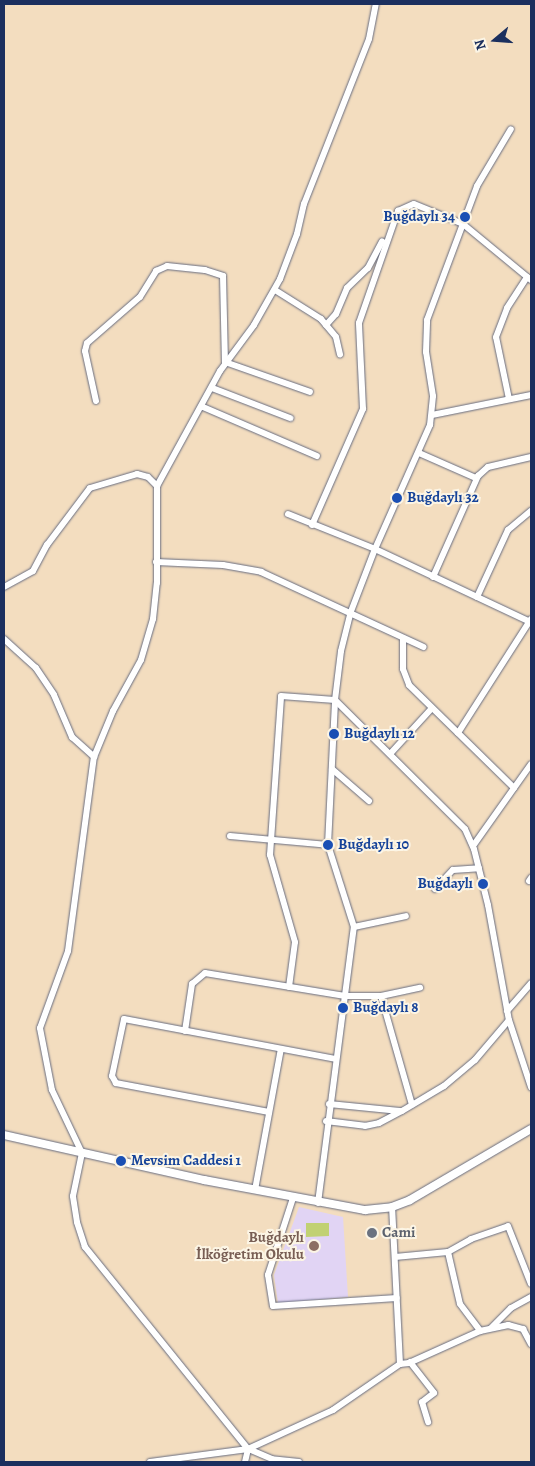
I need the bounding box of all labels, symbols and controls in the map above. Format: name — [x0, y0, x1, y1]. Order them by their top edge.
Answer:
north arrow — [470, 15, 520, 65]
text: N — [470, 37, 491, 53]
place label: Buğdaylı 34 — [383, 208, 455, 226]
marker: Buğdaylı 34 — [459, 211, 471, 223]
place label: Buğdaylı 32 — [407, 489, 479, 507]
marker: Buğdaylı 32 — [391, 492, 403, 504]
place label: Buğdaylı 12 — [344, 725, 415, 743]
marker: Buğdaylı 12 — [328, 728, 340, 740]
place label: Buğdaylı 10 — [338, 836, 409, 854]
marker: Buğdaylı 10 — [322, 839, 334, 851]
place label: Buğdaylı — [417, 875, 473, 893]
marker: Buğdaylı — [477, 878, 489, 890]
place label: Buğdaylı 8 — [353, 999, 418, 1017]
marker: Buğdaylı 8 — [337, 1002, 349, 1014]
place label: Mevsim Caddesi 1 — [131, 1152, 241, 1170]
marker: Mevsim Caddesi 1 — [115, 1155, 127, 1167]
place label: Cami — [382, 1224, 415, 1242]
marker: Cami — [366, 1227, 378, 1239]
place label: Buğdaylı İlköğretim Okulu — [196, 1228, 304, 1263]
marker: Buğdaylı İlköğretim Okulu — [308, 1240, 320, 1252]

